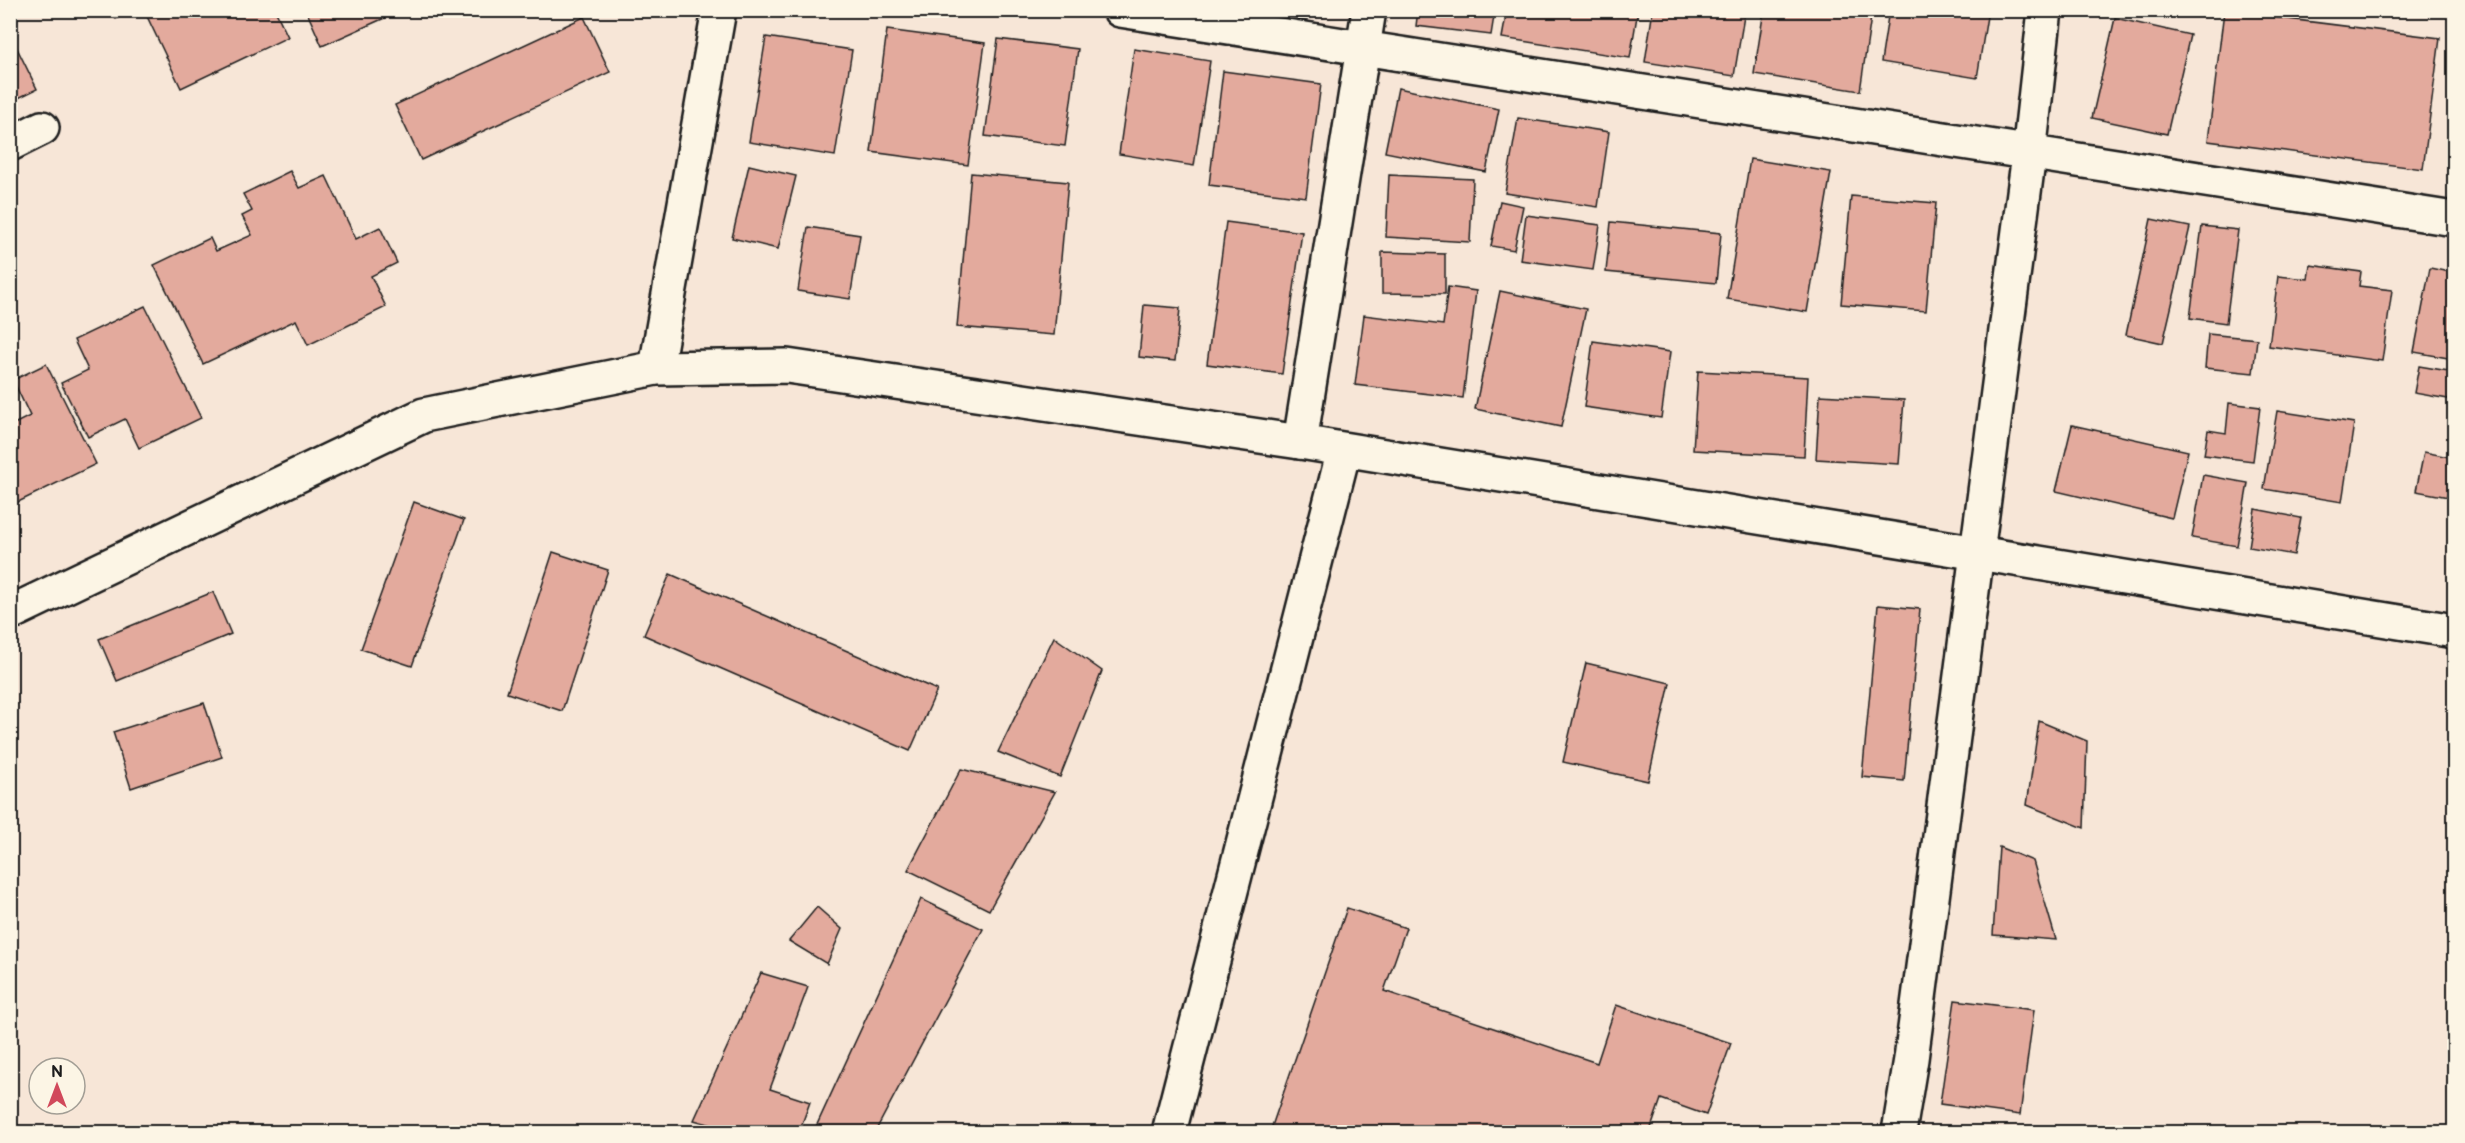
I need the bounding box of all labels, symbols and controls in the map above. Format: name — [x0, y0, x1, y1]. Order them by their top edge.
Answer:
north arrow — [27, 1056, 87, 1116]
text: N — [51, 1063, 63, 1082]

